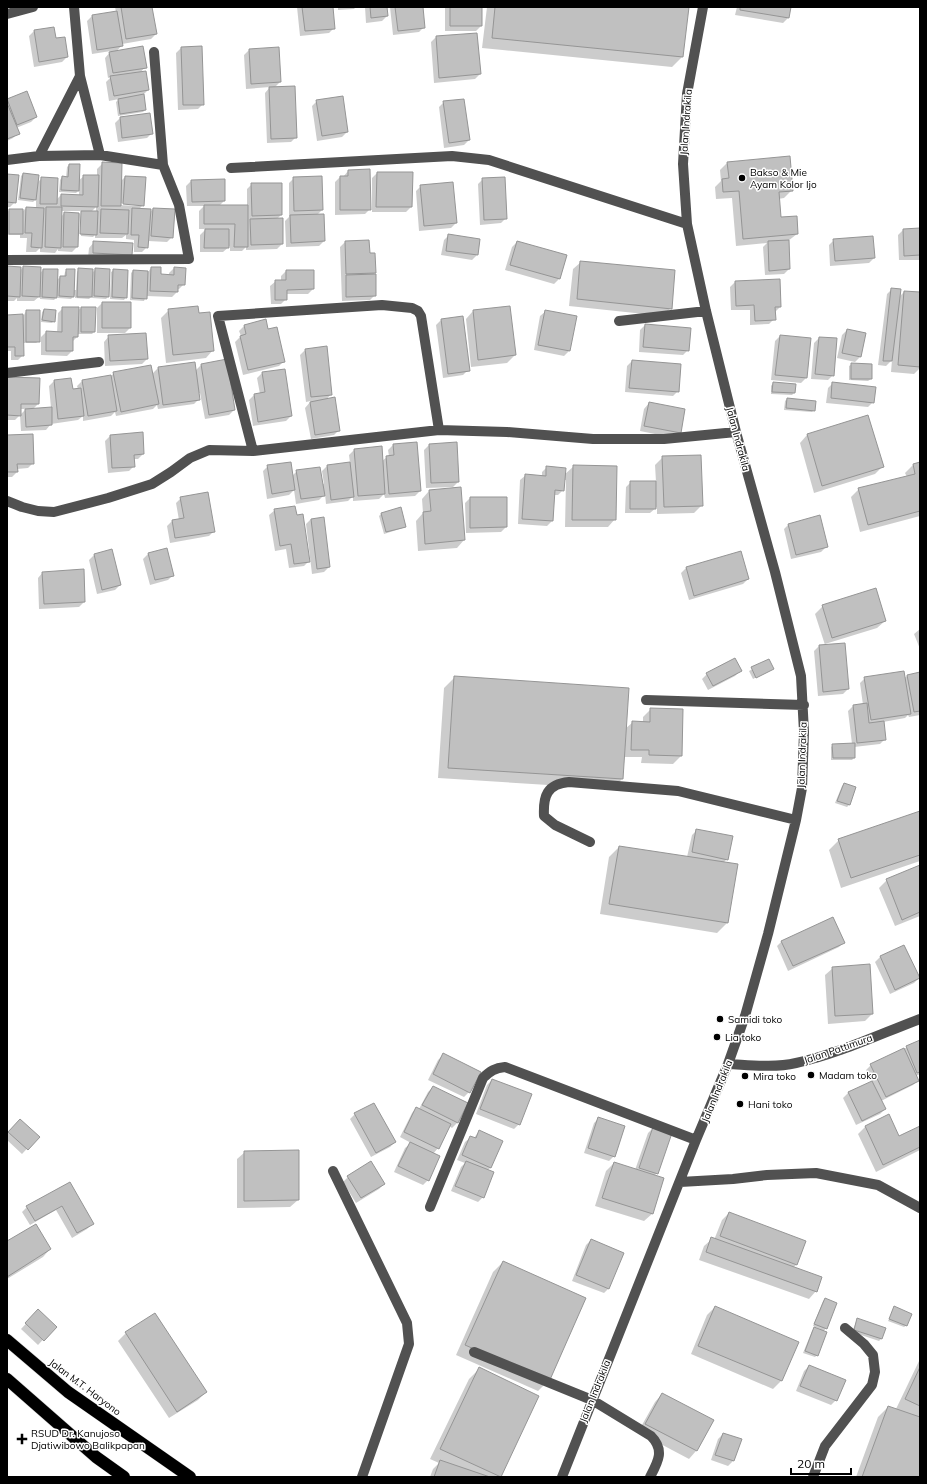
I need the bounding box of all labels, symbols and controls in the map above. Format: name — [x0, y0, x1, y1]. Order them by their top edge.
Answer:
street label: Jalan Indrakila — [677, 89, 695, 155]
place label: Bakso & Mie Ayam Kolor Ijo — [750, 166, 817, 191]
marker: Bakso & Mie Ayam Kolor Ijo — [737, 173, 747, 183]
street label: Jalan Indrakila — [723, 405, 753, 473]
street label: Jalan Indrakila — [794, 722, 810, 788]
place label: Samidi toko — [728, 1013, 783, 1026]
marker: Samidi toko — [715, 1014, 725, 1024]
place label: Lia toko — [725, 1031, 762, 1044]
street label: Jalan Pattimura — [802, 1031, 874, 1067]
marker: Lia toko — [712, 1032, 722, 1042]
street label: Jalan Indrakila — [699, 1058, 735, 1124]
place label: Madam toko — [819, 1069, 877, 1082]
place label: Mira toko — [753, 1070, 796, 1083]
marker: Madam toko — [806, 1070, 816, 1080]
marker: Mira toko — [740, 1071, 750, 1081]
place label: Hani toko — [748, 1098, 793, 1111]
marker: Hani toko — [735, 1099, 745, 1109]
street label: Jalan M.T. Haryono — [46, 1356, 124, 1418]
street label: Jalan Indrakila — [577, 1358, 613, 1424]
place label: RSUD Dr. Kanujoso Djatiwibowo Balikpapan — [31, 1427, 145, 1452]
marker: RSUD Dr. Kanujoso Djatiwibowo Balikpapan — [16, 1433, 28, 1445]
scale bar — [791, 1450, 851, 1476]
text: 20 m — [797, 1456, 825, 1471]

